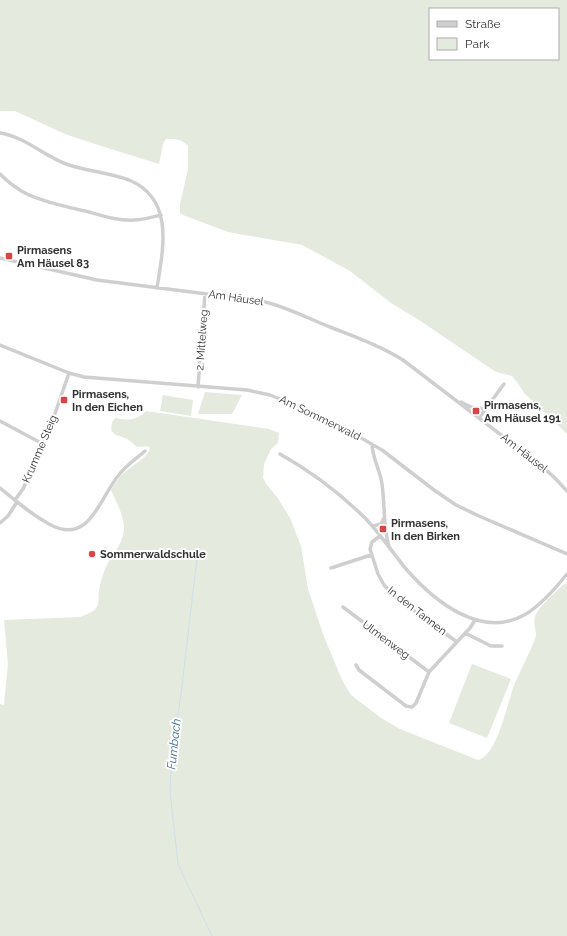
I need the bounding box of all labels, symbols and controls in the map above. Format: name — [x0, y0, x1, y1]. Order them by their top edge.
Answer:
legend — [429, 8, 559, 60]
text: Straße — [465, 17, 501, 31]
text: Park — [465, 37, 490, 51]
place label: Pirmasens Am Häusel 83 — [17, 244, 89, 270]
marker: Pirmasens Am Häusel 83 — [4, 251, 14, 261]
street label: Am Häusel — [208, 288, 264, 308]
street label: 2. Mittelweg — [193, 309, 211, 371]
place label: Pirmasens, In den Eichen — [72, 388, 143, 414]
street label: Am Sommerwald — [277, 393, 363, 443]
marker: Pirmasens, In den Eichen — [59, 395, 69, 405]
place label: Pirmasens, Am Häusel 191 — [484, 399, 561, 425]
marker: Pirmasens, Am Häusel 191 — [471, 406, 481, 416]
street label: Krumme Steig — [20, 413, 60, 485]
street label: Am Häusel — [498, 431, 550, 475]
place label: Pirmasens, In den Birken — [391, 517, 460, 543]
marker: Pirmasens, In den Birken — [378, 524, 388, 534]
place label: Sommerwaldschule — [100, 548, 206, 561]
marker: Sommerwaldschule — [87, 549, 97, 559]
street label: In den Tannen — [385, 584, 449, 638]
street label: Ulmenweg — [360, 618, 412, 662]
water label: Fumbach — [164, 718, 184, 770]

